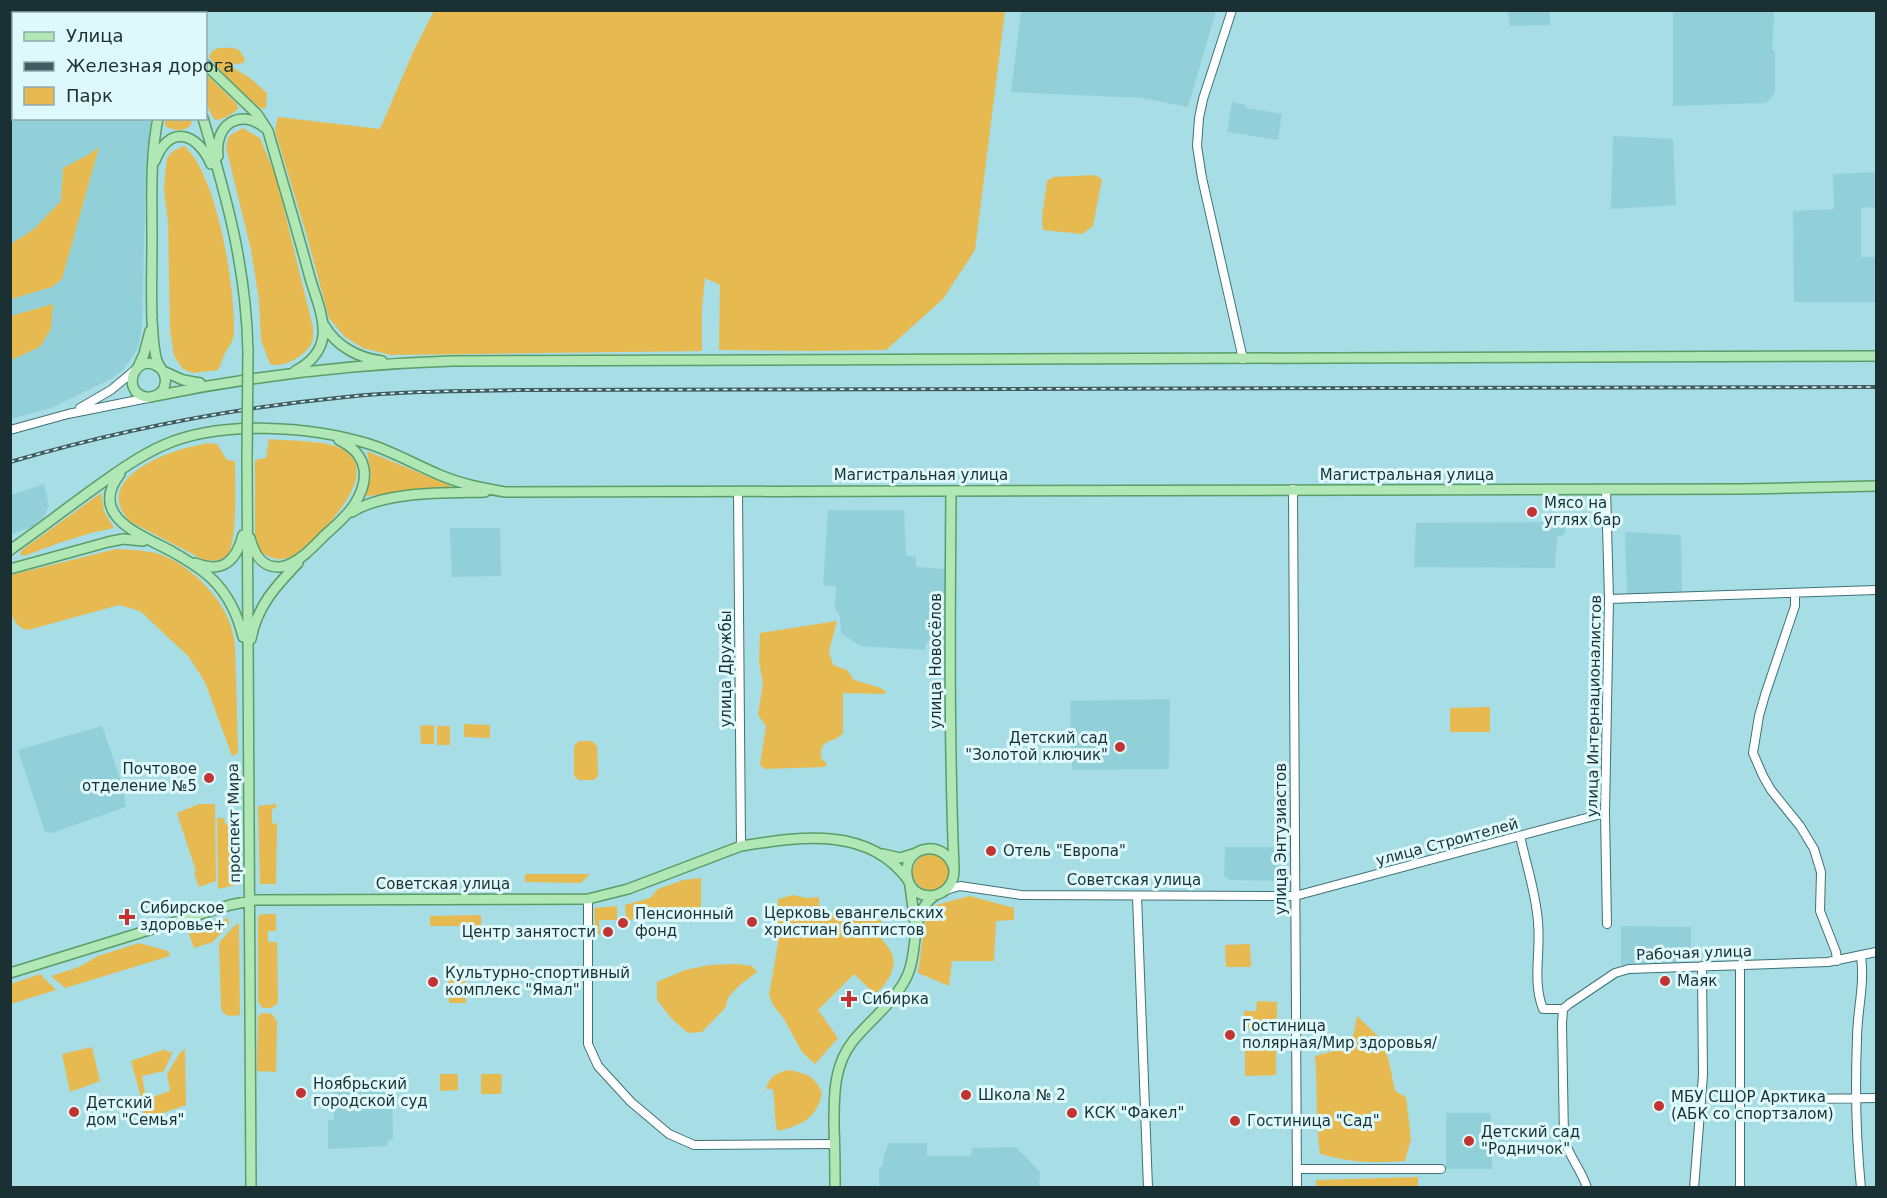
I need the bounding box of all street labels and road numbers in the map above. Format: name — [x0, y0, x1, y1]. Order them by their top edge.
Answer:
street label: Магистральная улица — [834, 466, 1008, 484]
street label: Магистральная улица — [1320, 466, 1494, 484]
street label: улица Новосёлов — [927, 593, 945, 729]
street label: улица Интернационалистов — [1583, 595, 1605, 817]
street label: улица Дружбы — [717, 610, 735, 728]
street label: проспект Мира — [224, 763, 244, 883]
street label: улица Энтузиастов — [1272, 763, 1290, 915]
street label: улица Строителей — [1374, 814, 1520, 870]
street label: Советская улица — [1067, 871, 1201, 889]
street label: Советская улица — [376, 875, 510, 893]
street label: Рабочая улица — [1636, 942, 1752, 964]

